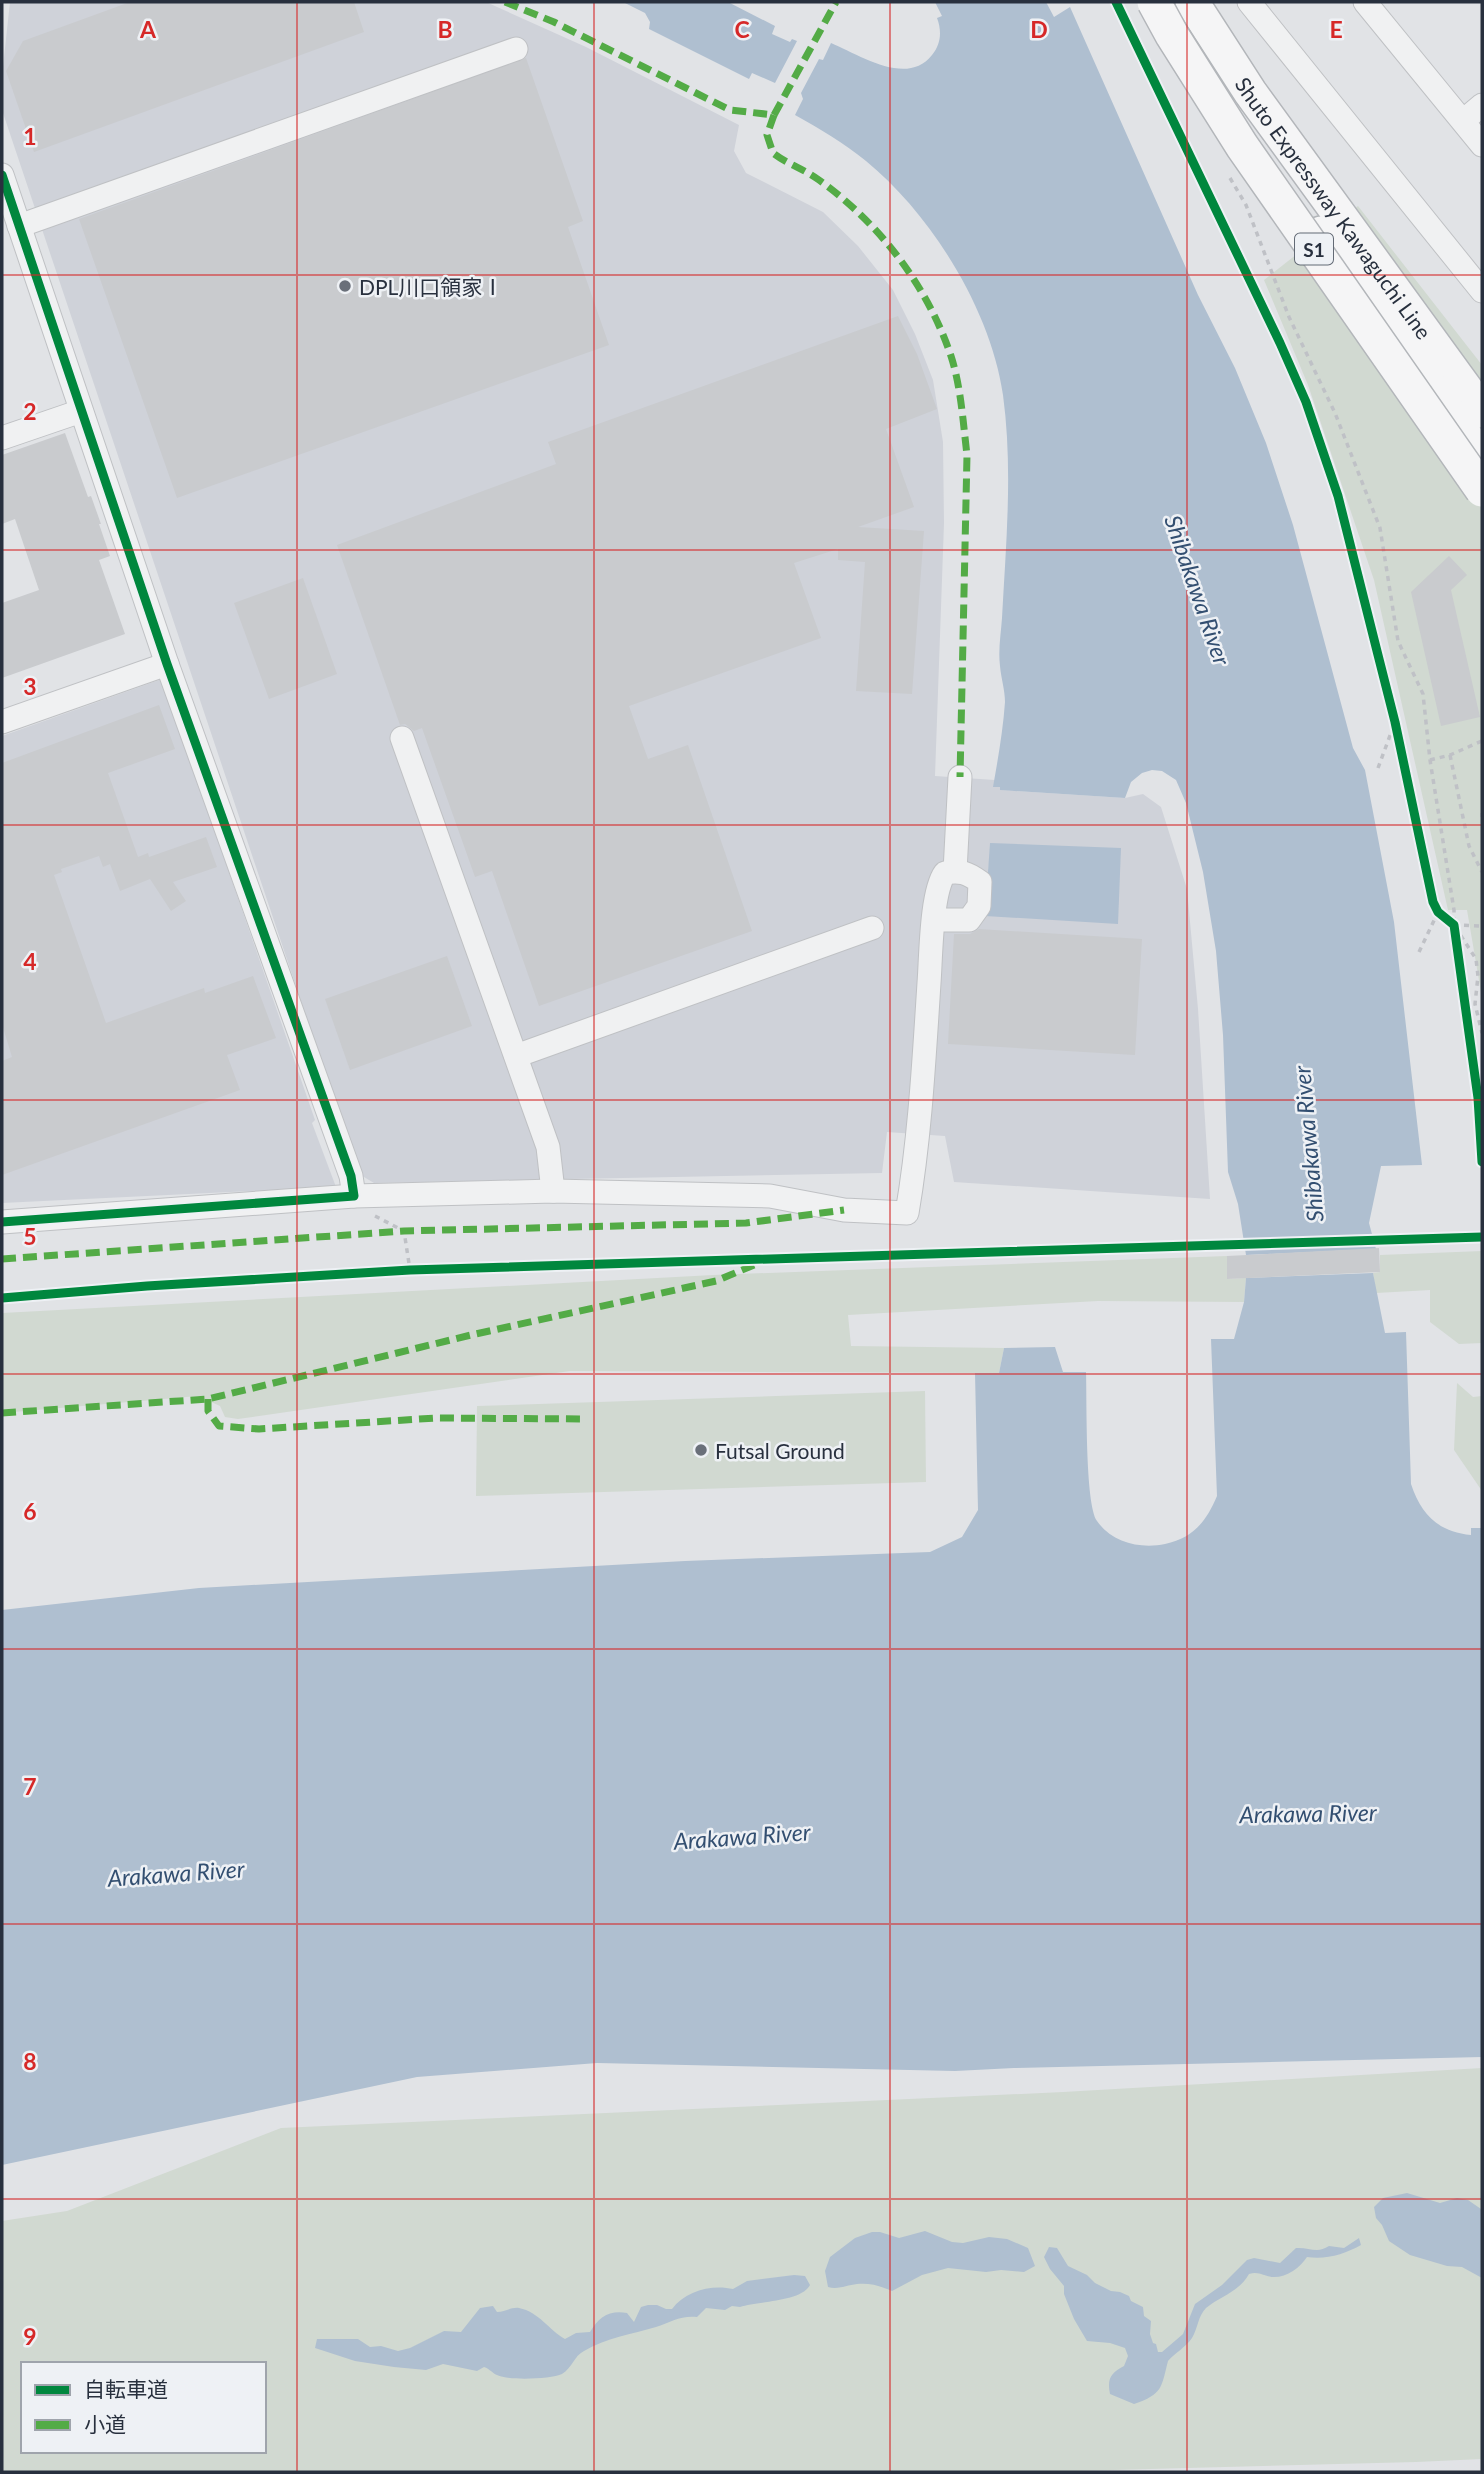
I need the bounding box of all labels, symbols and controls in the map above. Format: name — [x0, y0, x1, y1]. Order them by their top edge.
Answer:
text: A — [139, 15, 157, 43]
text: B — [437, 15, 453, 43]
text: C — [734, 15, 750, 43]
text: D — [1030, 15, 1048, 43]
text: E — [1329, 15, 1343, 43]
street label: Shuto Expressway Kawaguchi Line — [1231, 72, 1437, 343]
text: 1 — [23, 122, 37, 150]
road number: S1 — [1295, 233, 1333, 264]
place label: DPL川口領家Ⅰ — [359, 274, 503, 299]
marker: DPL川口領家Ⅰ — [337, 278, 353, 294]
text: 2 — [23, 397, 37, 425]
water label: Shibakawa River — [1159, 511, 1237, 670]
text: 3 — [23, 672, 37, 700]
text: 4 — [23, 947, 37, 975]
water label: Shibakawa River — [1287, 1064, 1329, 1223]
text: 5 — [23, 1222, 37, 1250]
place label: Futsal Ground — [715, 1438, 845, 1463]
marker: Futsal Ground — [693, 1442, 709, 1458]
text: 6 — [23, 1497, 37, 1525]
text: 7 — [23, 1772, 37, 1800]
water label: Arakawa River — [1238, 1798, 1378, 1828]
water label: Arakawa River — [672, 1817, 813, 1855]
water label: Arakawa River — [106, 1854, 247, 1892]
text: 8 — [23, 2047, 37, 2075]
text: 9 — [23, 2322, 37, 2350]
legend — [21, 2362, 266, 2453]
text: 自転車道 — [84, 2376, 168, 2401]
text: 小道 — [84, 2411, 126, 2436]

